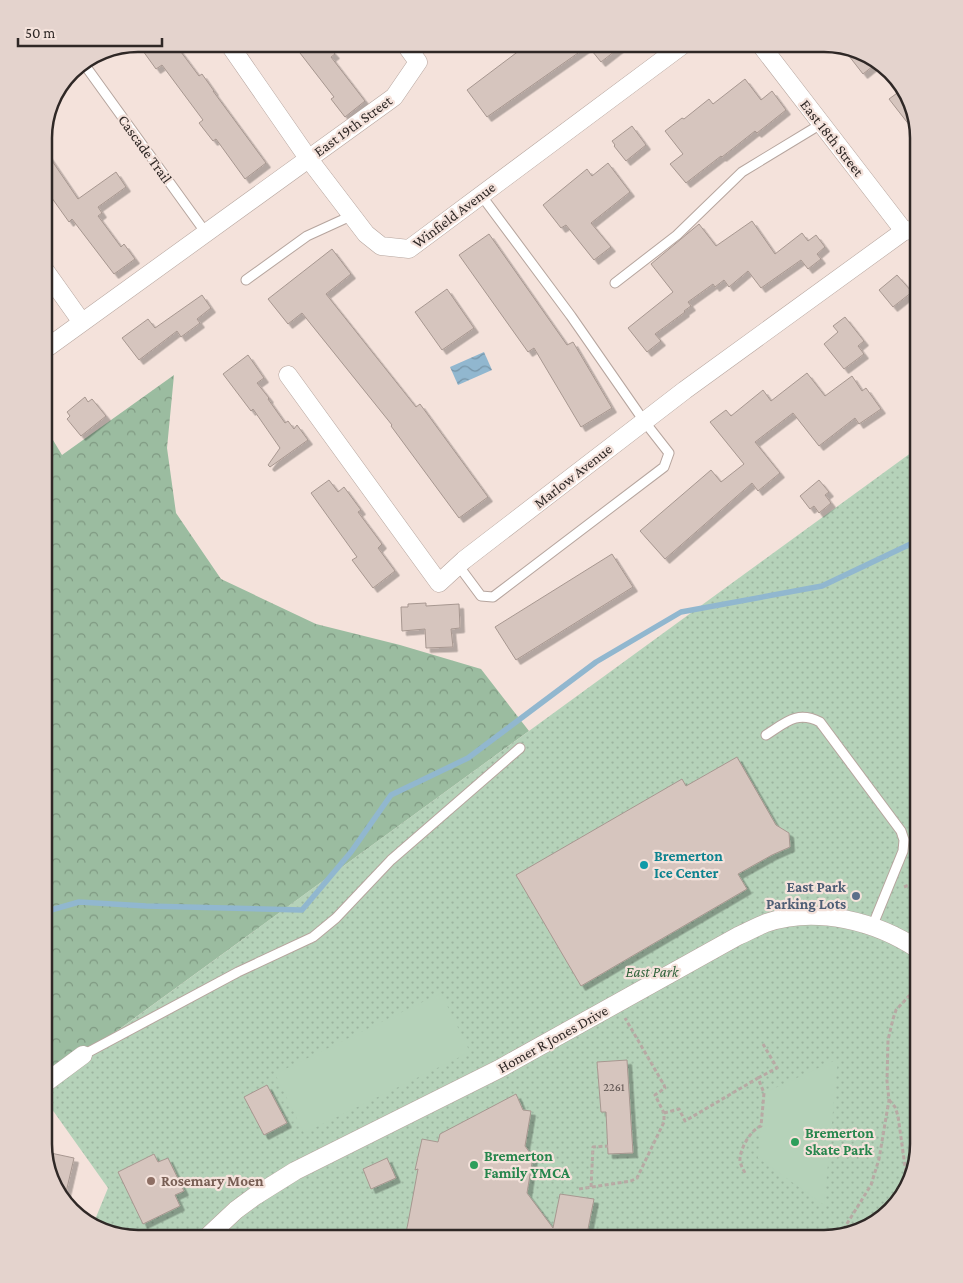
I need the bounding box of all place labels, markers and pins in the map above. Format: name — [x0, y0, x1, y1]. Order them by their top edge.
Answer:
place label: Bremerton Ice Center — [654, 848, 723, 881]
marker: Bremerton Ice Center — [638, 859, 650, 871]
place label: East Park Parking Lots — [766, 879, 847, 912]
marker: East Park Parking Lots — [850, 890, 862, 902]
place label: Bremerton Skate Park — [805, 1125, 874, 1158]
marker: Bremerton Skate Park — [789, 1136, 801, 1148]
place label: Bremerton Family YMCA — [484, 1148, 571, 1181]
marker: Bremerton Family YMCA — [468, 1159, 480, 1171]
place label: Rosemary Moen — [161, 1173, 264, 1189]
marker: Rosemary Moen — [145, 1175, 157, 1187]

